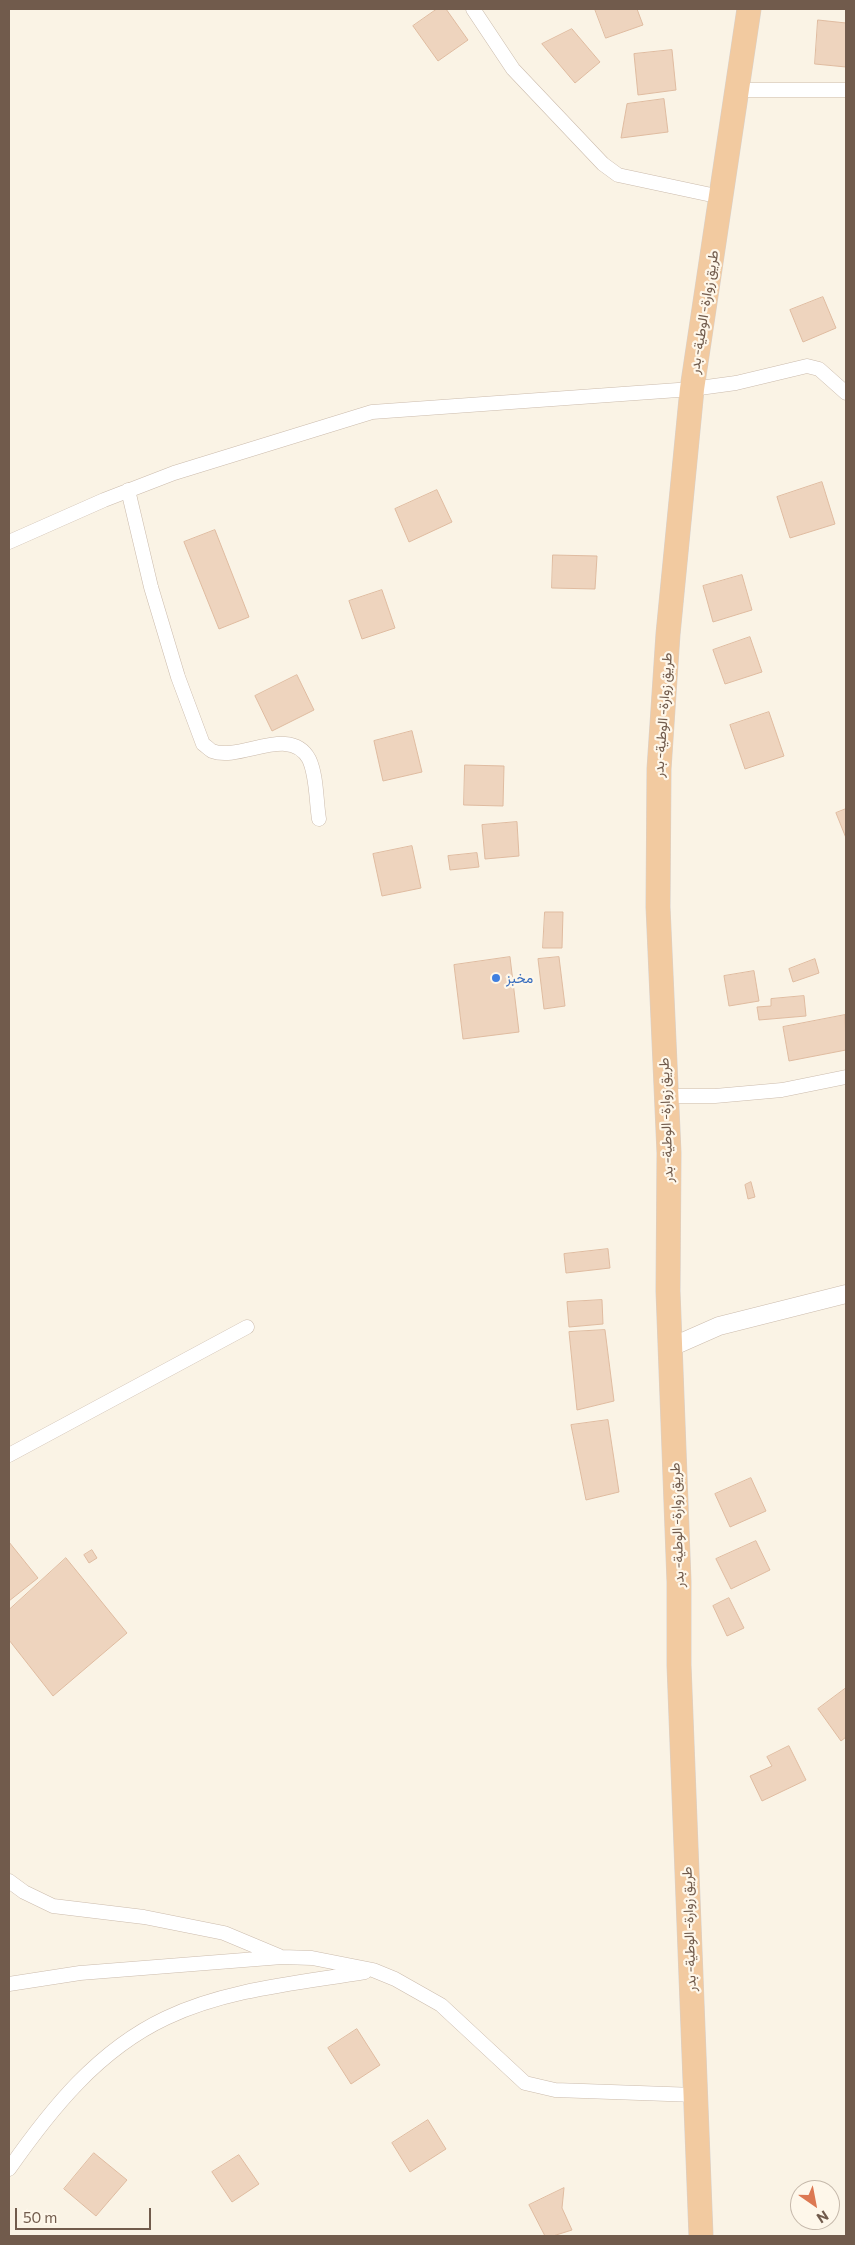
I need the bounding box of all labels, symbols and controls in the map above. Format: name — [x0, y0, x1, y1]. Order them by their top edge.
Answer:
street label: طريق زوارة- الوطية- بدر — [686, 249, 722, 375]
street label: طريق زوارة- الوطية- بدر — [650, 652, 676, 778]
place label: مخبز — [506, 970, 533, 986]
marker: مخبز — [490, 972, 502, 984]
street label: طريق زوارة- الوطية- بدر — [655, 1057, 677, 1183]
street label: طريق زوارة- الوطية- بدر — [666, 1462, 688, 1588]
street label: طريق زوارة- الوطية- بدر — [678, 1866, 700, 1992]
north arrow — [790, 2180, 840, 2230]
scale bar — [18, 2198, 154, 2230]
text: N — [814, 2207, 832, 2227]
text: 50 m — [23, 2208, 57, 2226]

